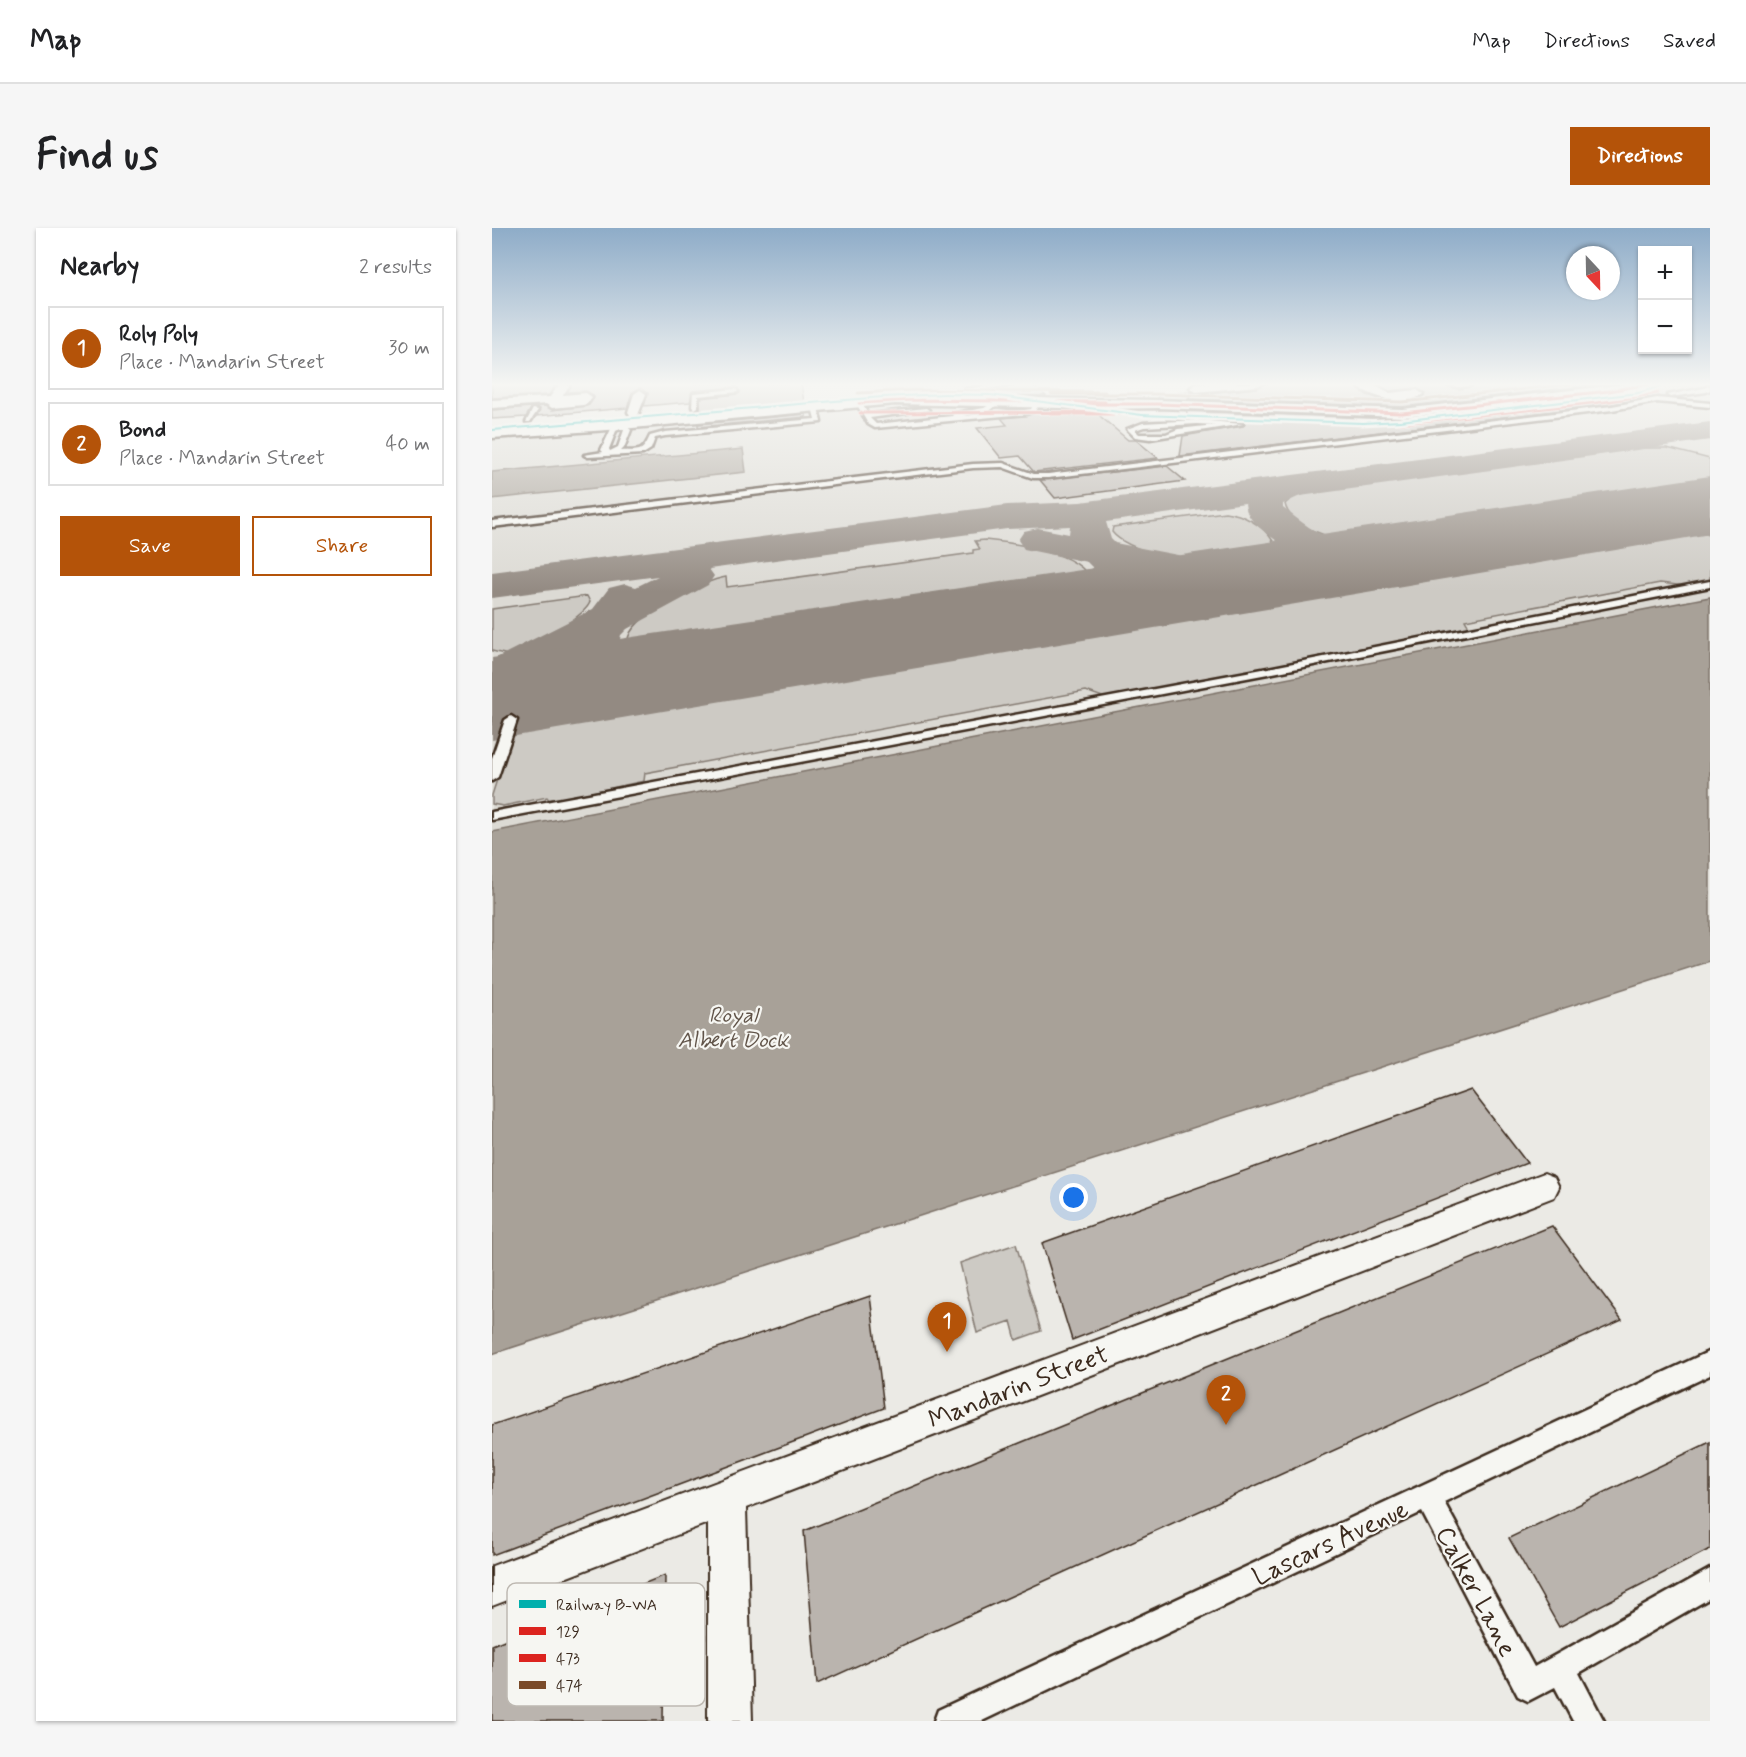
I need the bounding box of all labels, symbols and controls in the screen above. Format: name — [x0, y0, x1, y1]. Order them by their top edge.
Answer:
text: Map — [30, 23, 81, 60]
text: Map — [1472, 27, 1511, 55]
text: Directions — [1544, 27, 1630, 55]
text: Saved — [1663, 27, 1716, 55]
button: Directions — [1570, 127, 1710, 185]
text: Find us — [36, 129, 158, 184]
north arrow — [1566, 246, 1620, 300]
map controls — [1638, 246, 1692, 354]
button: + — [1638, 246, 1692, 300]
text: Nearby — [60, 250, 139, 284]
text: 2 results — [359, 254, 432, 281]
button: − — [1638, 300, 1692, 354]
text: Roly Poly — [119, 321, 198, 349]
text: 1 — [77, 335, 86, 362]
text: 30 m — [388, 335, 430, 362]
text: Place · Mandarin Street — [119, 349, 325, 376]
text: Bond — [119, 417, 166, 445]
text: 2 — [77, 431, 86, 458]
text: 40 m — [386, 431, 430, 458]
text: Place · Mandarin Street — [119, 445, 325, 472]
button: Save — [60, 516, 240, 576]
button: Share — [252, 516, 432, 576]
water label: Royal Albert Dock — [678, 1002, 790, 1055]
your location — [1059, 1183, 1088, 1212]
pin: 1 — [928, 1302, 966, 1352]
street label: Mandarin Street — [924, 1338, 1114, 1438]
pin: 2 — [1206, 1376, 1246, 1425]
street label: Lascars Avenue — [1247, 1493, 1414, 1595]
street label: Calker Lane — [1427, 1521, 1524, 1663]
legend — [507, 1583, 705, 1706]
text: Railway B-WA — [556, 1595, 657, 1616]
text: 129 — [556, 1622, 580, 1643]
text: 473 — [556, 1649, 580, 1670]
text: 474 — [556, 1676, 583, 1697]

